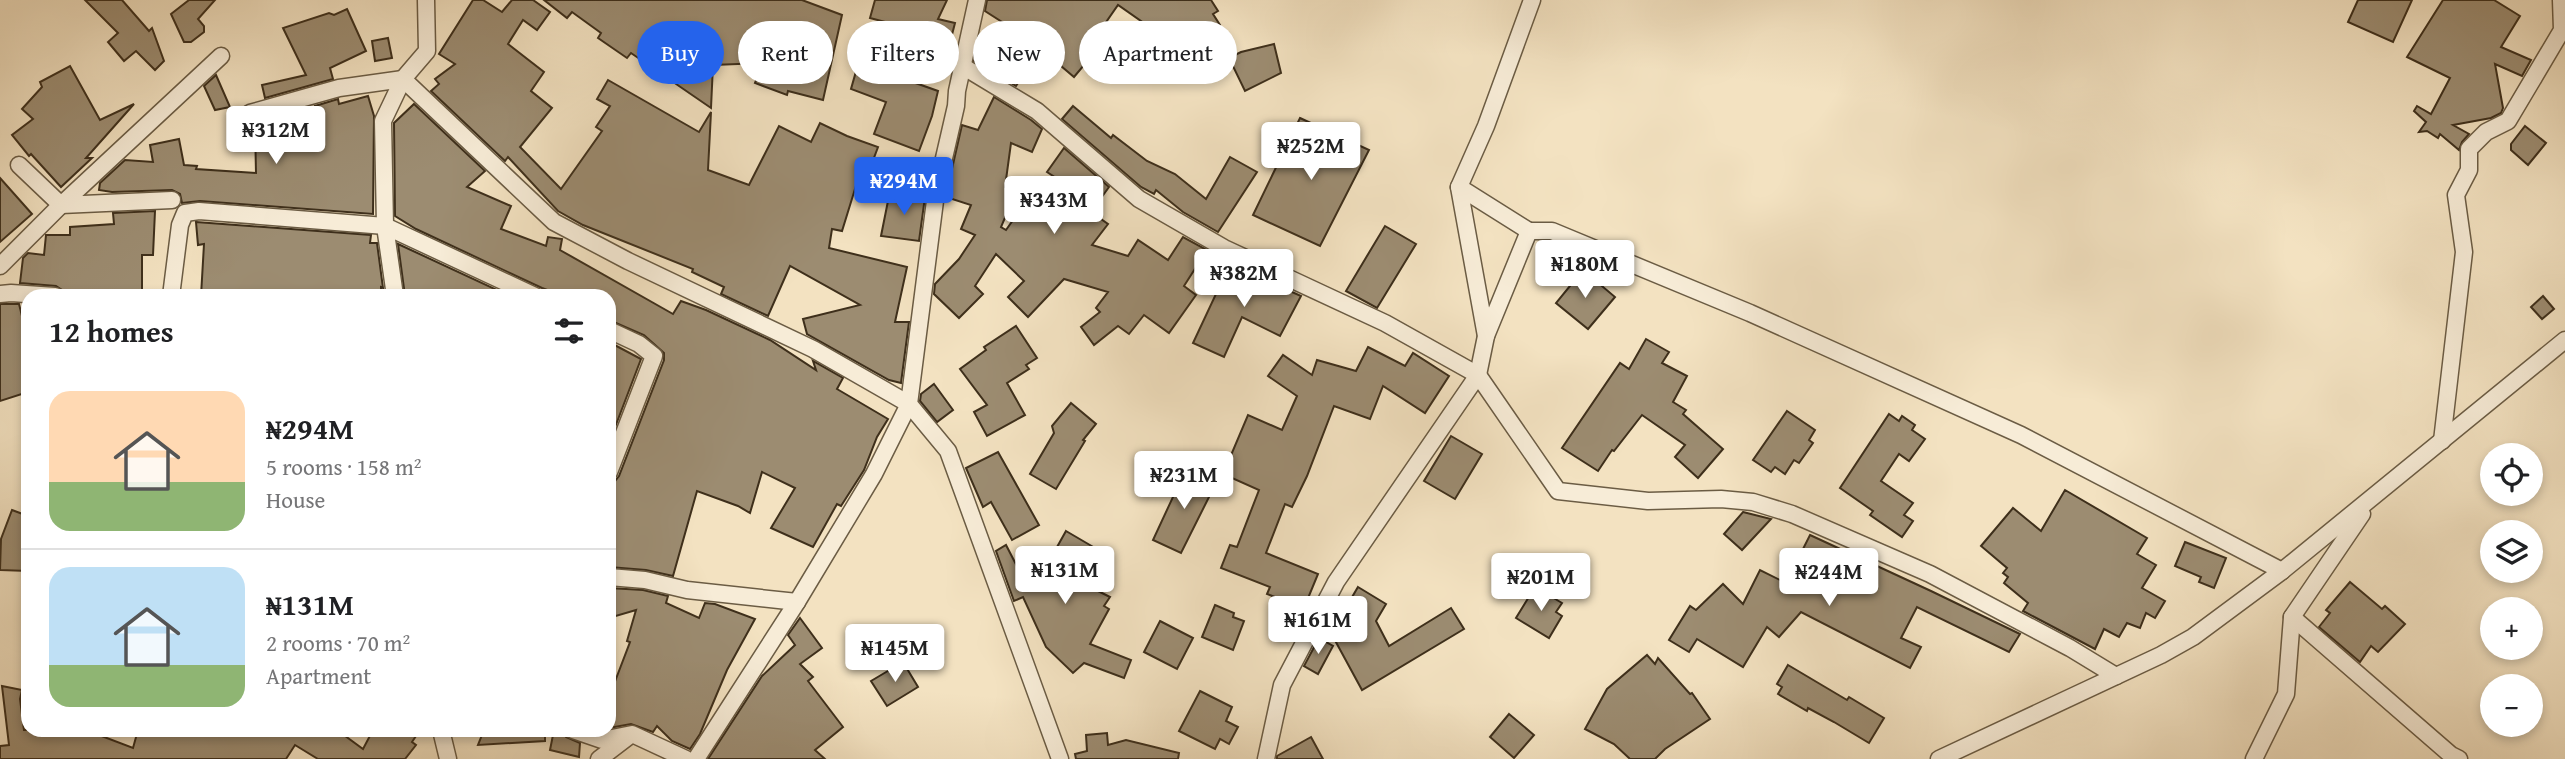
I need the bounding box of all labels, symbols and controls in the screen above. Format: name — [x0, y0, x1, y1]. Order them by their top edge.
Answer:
chip: Buy — [637, 21, 724, 84]
chip: Rent — [738, 21, 833, 84]
chip: Filters — [847, 21, 959, 84]
chip: New — [973, 21, 1065, 84]
chip: Apartment — [1079, 21, 1237, 84]
pin: ₦312M — [227, 106, 325, 166]
text: ₦312M — [242, 112, 310, 145]
pin: ₦252M — [1262, 122, 1360, 182]
text: ₦252M — [1277, 128, 1345, 161]
pin: ₦294M — [855, 158, 953, 217]
text: ₦294M — [870, 163, 938, 196]
pin: ₦343M — [1005, 176, 1103, 236]
text: ₦343M — [1020, 182, 1088, 215]
pin: ₦180M — [1536, 240, 1634, 300]
text: ₦180M — [1551, 246, 1619, 279]
pin: ₦382M — [1195, 250, 1293, 309]
text: ₦382M — [1210, 255, 1278, 288]
text: 12 homes — [49, 309, 174, 353]
icon: filters — [550, 312, 588, 350]
text: ₦294M — [266, 406, 354, 450]
icon: home — [105, 419, 189, 503]
map controls — [2480, 443, 2543, 737]
button: locate — [2480, 443, 2543, 506]
text: 5 rooms · 158 m² — [266, 450, 421, 483]
pin: ₦231M — [1135, 452, 1233, 511]
text: ₦231M — [1150, 457, 1218, 490]
text: House — [266, 483, 325, 516]
button: layers — [2480, 520, 2543, 583]
pin: ₦131M — [1016, 546, 1114, 606]
pin: ₦244M — [1780, 548, 1878, 608]
text: ₦131M — [1031, 552, 1099, 585]
pin: ₦201M — [1492, 554, 1590, 613]
text: ₦244M — [1795, 554, 1863, 587]
text: ₦201M — [1507, 559, 1575, 592]
text: ₦131M — [266, 582, 354, 626]
icon: home — [105, 595, 189, 679]
pin: ₦161M — [1269, 596, 1367, 656]
button: + — [2480, 597, 2543, 660]
text: ₦161M — [1284, 602, 1352, 635]
pin: ₦145M — [846, 624, 944, 684]
text: 2 rooms · 70 m² — [266, 626, 410, 659]
text: ₦145M — [861, 630, 929, 663]
text: Apartment — [266, 659, 371, 692]
button: − — [2480, 674, 2543, 737]

